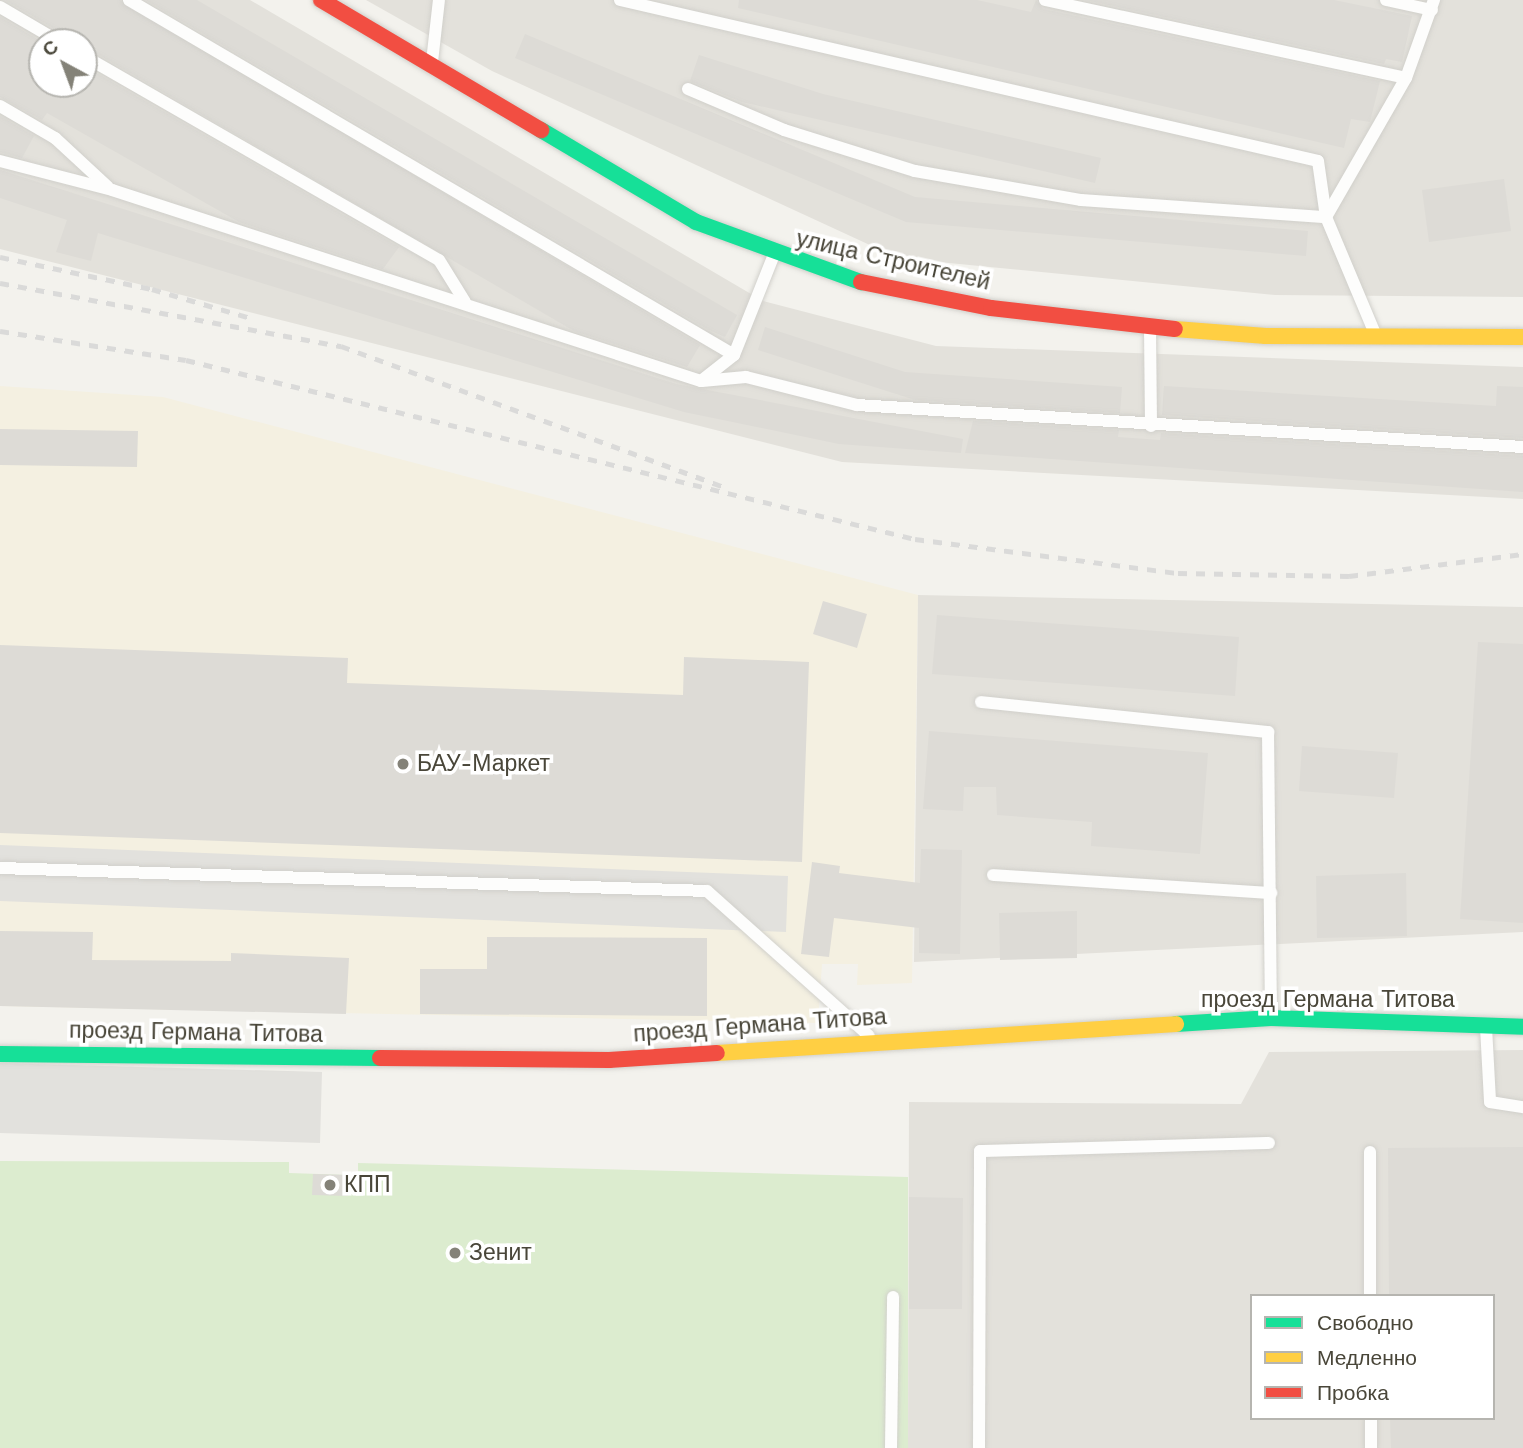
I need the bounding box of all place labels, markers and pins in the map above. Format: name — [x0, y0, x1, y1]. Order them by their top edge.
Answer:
place label: БАУ-Маркет — [417, 750, 550, 778]
marker: БАУ-Маркет — [395, 756, 411, 772]
place label: КПП — [344, 1171, 390, 1199]
marker: КПП — [322, 1177, 338, 1193]
place label: Зенит — [469, 1239, 532, 1267]
marker: Зенит — [447, 1245, 463, 1261]

